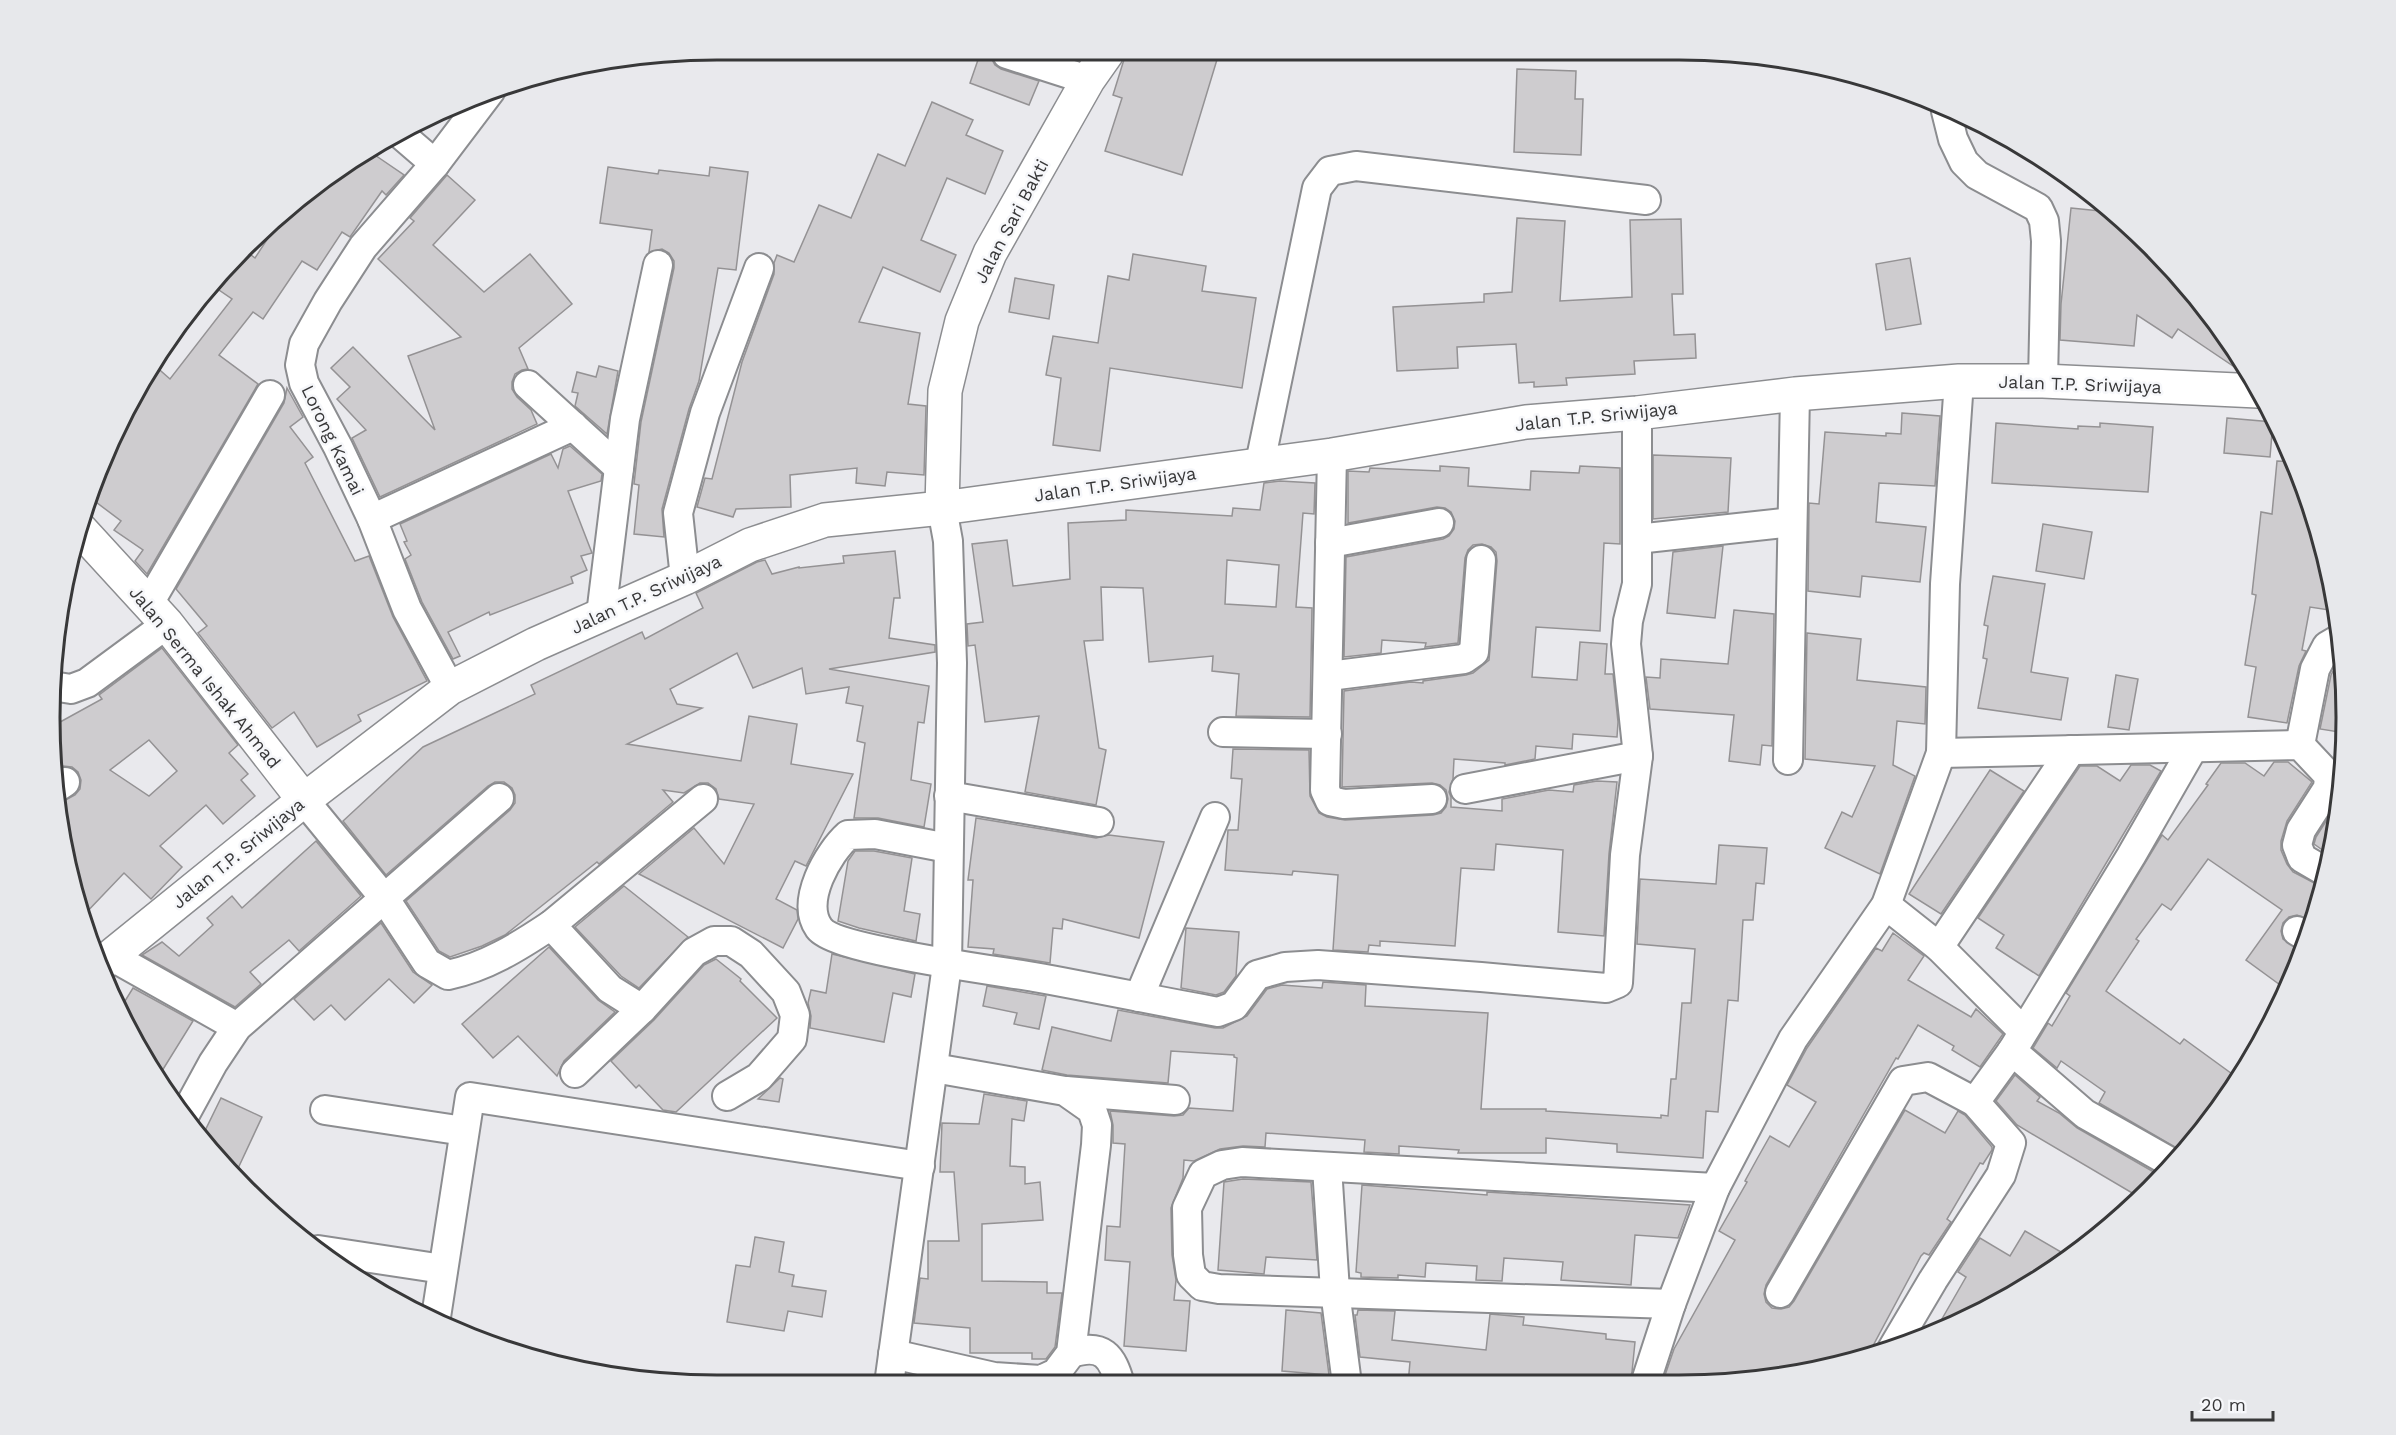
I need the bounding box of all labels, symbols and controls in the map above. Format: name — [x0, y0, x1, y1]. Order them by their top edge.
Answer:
street label: Jalan Sari Bakti — [969, 155, 1053, 287]
street label: Jalan T.P. Sriwijaya — [1998, 371, 2162, 397]
street label: Lorong Kamai — [297, 382, 369, 498]
street label: Jalan T.P. Sriwijaya — [1514, 397, 1678, 435]
street label: Jalan T.P. Sriwijaya — [1033, 462, 1197, 506]
street label: Jalan T.P. Sriwijaya — [568, 550, 724, 638]
street label: Jalan Serma Ishak Ahmad — [125, 582, 285, 772]
street label: Jalan T.P. Sriwijaya — [168, 793, 308, 913]
scale bar — [2192, 1384, 2273, 1422]
text: 20 m — [2201, 1394, 2246, 1415]

